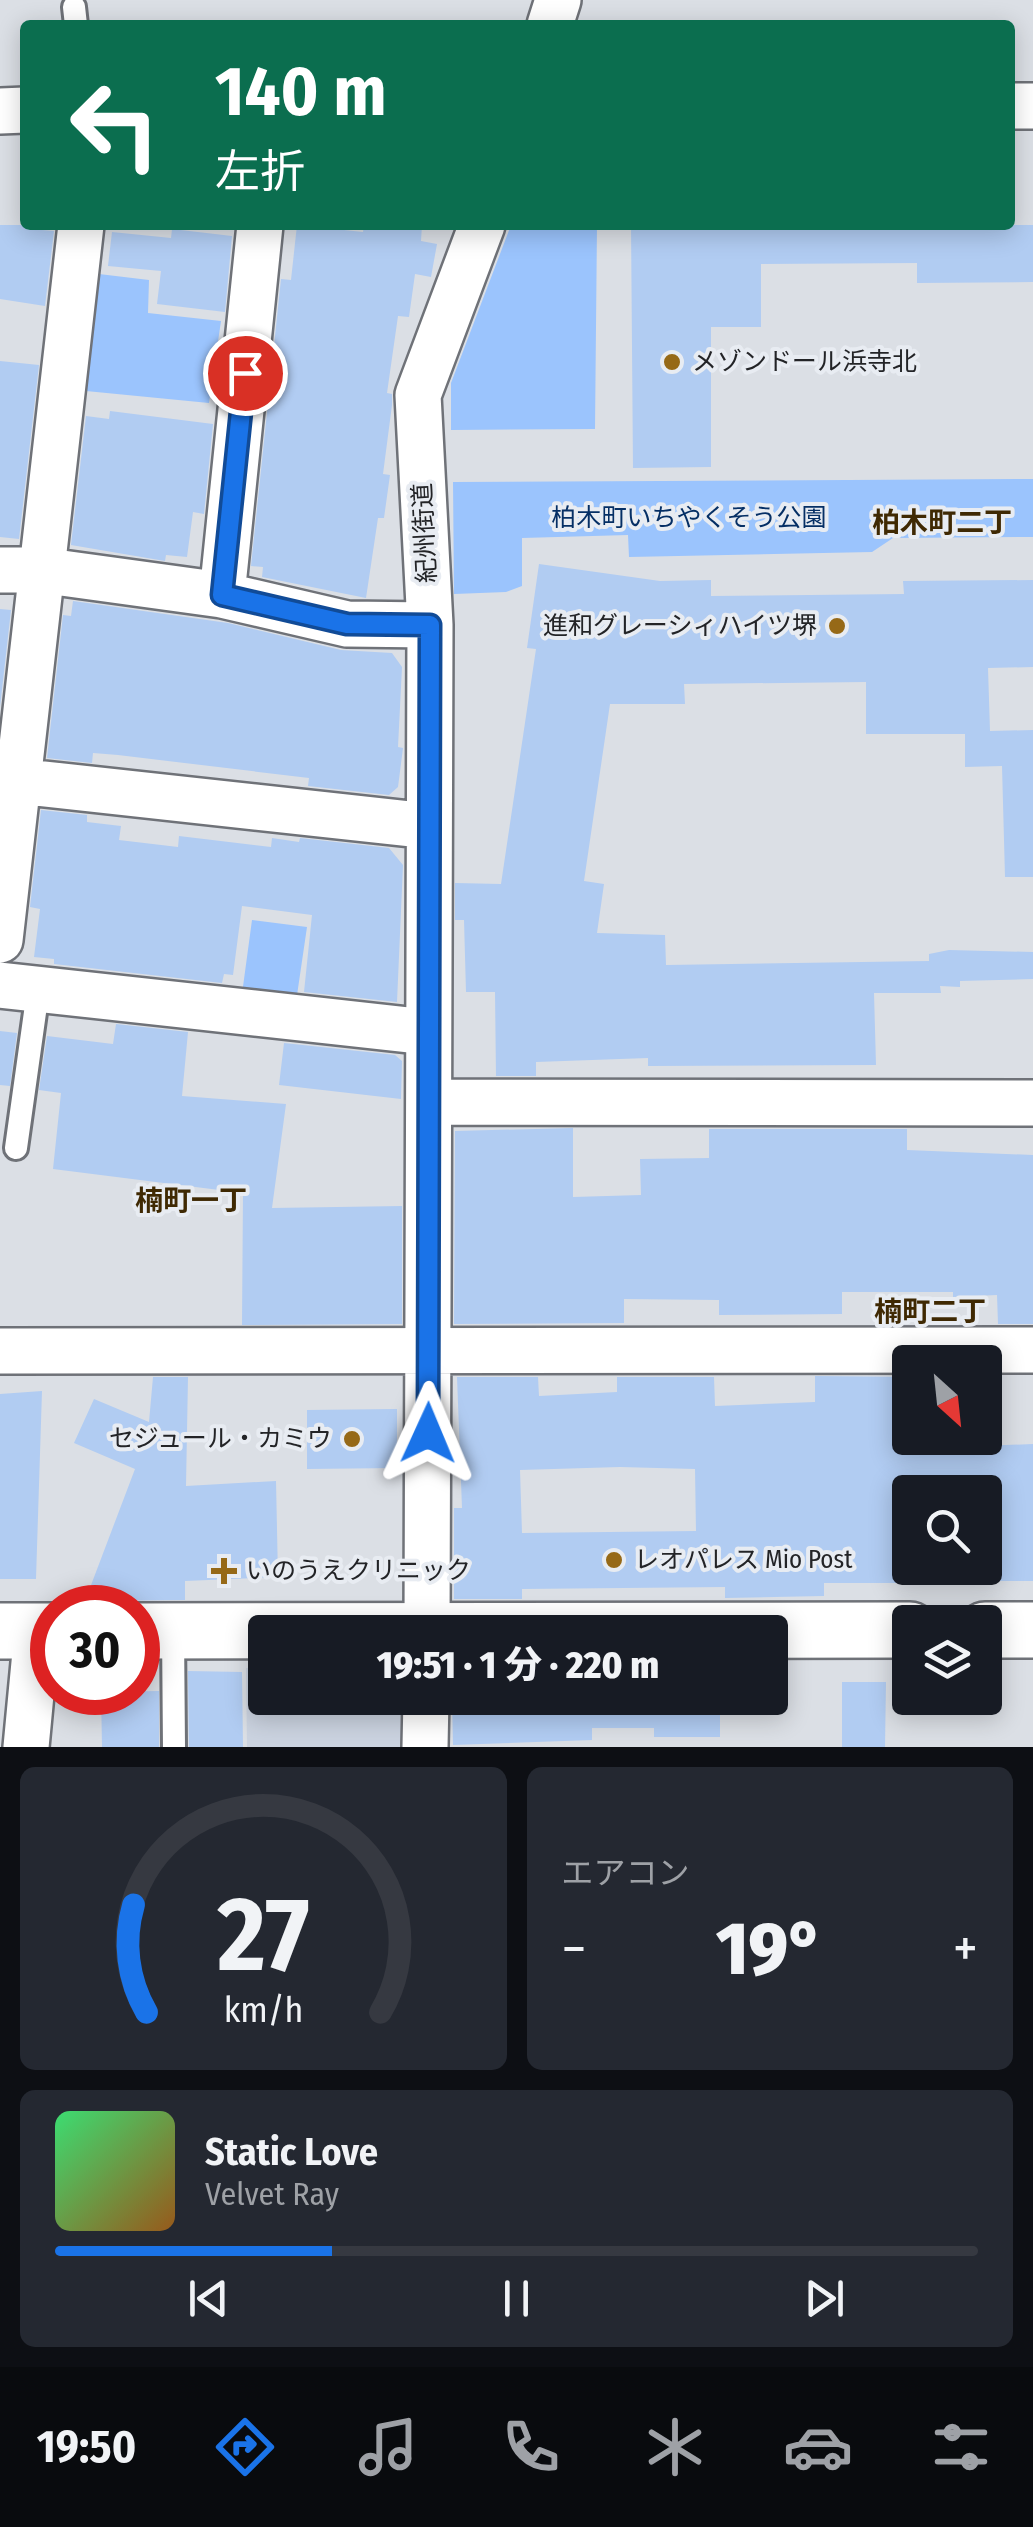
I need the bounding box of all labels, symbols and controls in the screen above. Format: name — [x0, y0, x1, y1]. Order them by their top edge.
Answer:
text: 140 m — [215, 50, 387, 134]
icon: left — [50, 60, 180, 190]
text: 左折 — [215, 145, 305, 199]
pin — [203, 331, 288, 416]
icon: arrive — [218, 346, 273, 401]
place label: メゾンドール浜寺北 — [692, 347, 917, 377]
marker: メゾンドール浜寺北 — [661, 351, 683, 373]
street label: 紀州街道 — [407, 482, 443, 584]
park label: 柏木町いちやくそう公園 — [551, 503, 827, 533]
district label: 柏木町二丁 — [872, 506, 1012, 539]
place label: 進和グレーシィハイツ堺 — [543, 611, 817, 641]
marker: 進和グレーシィハイツ堺 — [826, 615, 848, 637]
district label: 楠町一丁 — [135, 1184, 247, 1217]
district label: 楠町二丁 — [874, 1295, 986, 1328]
north arrow — [892, 1345, 1002, 1455]
map controls — [892, 1345, 1002, 1715]
position arrow — [376, 1381, 480, 1485]
place label: セジュール・カミウ — [109, 1424, 332, 1454]
marker: セジュール・カミウ — [341, 1428, 363, 1450]
button: search — [892, 1475, 1002, 1585]
place label: レオパレス Mio Post — [634, 1545, 853, 1575]
marker: レオパレス Mio Post — [603, 1549, 625, 1571]
place label: いのうえクリニック — [246, 1556, 471, 1586]
marker: いのうえクリニック — [211, 1558, 237, 1584]
speed limit sign: 30 — [30, 1585, 160, 1715]
button: layers — [892, 1605, 1002, 1715]
text: 19:51 · 1 分 · 220 m — [377, 1642, 659, 1688]
text: エアコン — [562, 1854, 690, 1892]
text: 27 — [216, 1873, 309, 1998]
text: 19° — [716, 1904, 823, 1994]
text: − — [562, 1916, 586, 1982]
text: + — [953, 1916, 978, 1982]
text: km/h — [223, 1989, 303, 2031]
text: Static Love — [205, 2129, 378, 2175]
text: Velvet Ray — [205, 2175, 339, 2213]
icon: previous — [181, 2271, 236, 2326]
icon: pause — [489, 2271, 544, 2326]
icon: next — [797, 2271, 852, 2326]
icon: directions — [210, 2412, 280, 2482]
icon: music — [353, 2412, 423, 2482]
icon: phone — [496, 2412, 566, 2482]
icon: climate — [640, 2412, 710, 2482]
icon: car — [783, 2412, 853, 2482]
icon: filters — [926, 2412, 996, 2482]
text: 19:50 — [37, 2420, 136, 2474]

